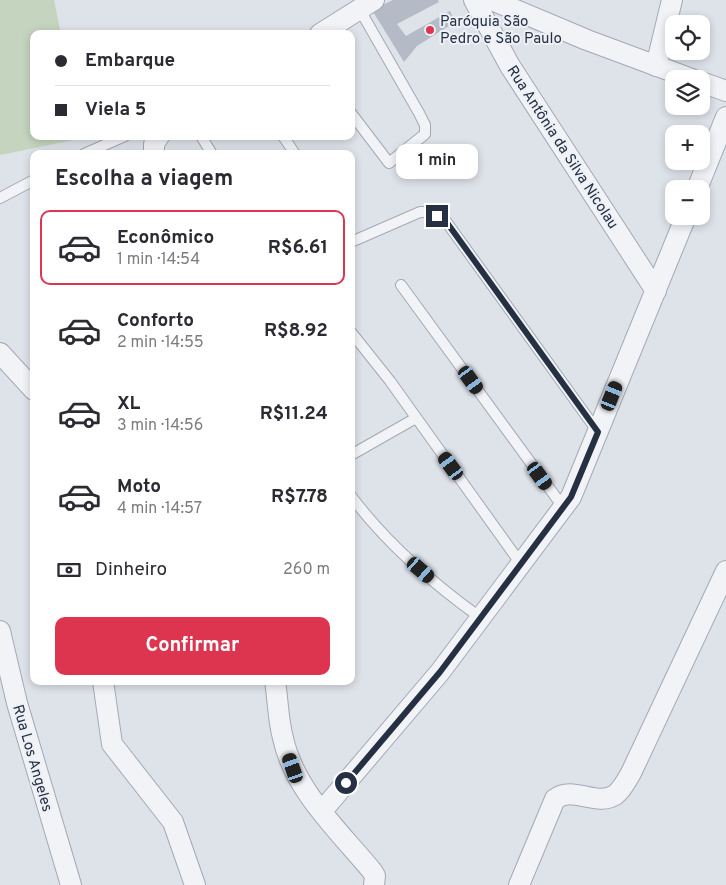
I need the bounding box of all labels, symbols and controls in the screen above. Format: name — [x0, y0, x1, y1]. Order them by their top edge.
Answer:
place label: Paróquia São Pedro e São Paulo — [440, 13, 562, 49]
map controls — [665, 15, 710, 225]
button: locate — [665, 15, 710, 60]
marker: Paróquia São Pedro e São Paulo — [424, 24, 436, 36]
text: Embarque — [85, 49, 175, 73]
street label: Rua Antônia da Silva Nicolau — [502, 62, 622, 233]
button: layers — [665, 70, 710, 115]
text: Viela 5 — [85, 98, 146, 122]
button: + — [665, 125, 710, 170]
callout: 1 min — [396, 144, 478, 178]
text: 1 min — [418, 151, 456, 171]
text: Escolha a viagem — [55, 166, 233, 193]
button: − — [665, 180, 710, 225]
route end — [426, 205, 448, 227]
icon: car — [57, 225, 102, 270]
text: Econômico — [117, 226, 214, 250]
text: R$6.61 — [268, 236, 328, 260]
text: 1 min · 14:54 — [117, 250, 200, 270]
icon: car — [57, 308, 102, 353]
text: Conforto — [117, 309, 194, 333]
text: R$8.92 — [264, 319, 328, 343]
text: 2 min · 14:55 — [117, 333, 204, 353]
car — [456, 363, 485, 397]
car — [599, 379, 624, 413]
icon: car — [57, 391, 102, 436]
text: XL — [117, 392, 140, 416]
text: R$11.24 — [260, 402, 328, 426]
text: 3 min · 14:56 — [117, 416, 203, 436]
car — [436, 449, 465, 483]
car — [525, 459, 554, 493]
icon: car — [57, 474, 102, 519]
text: Moto — [117, 475, 161, 499]
text: R$7.78 — [271, 485, 328, 509]
text: 4 min · 14:57 — [117, 499, 202, 519]
car — [404, 554, 437, 586]
icon: cash — [55, 556, 83, 584]
text: Dinheiro — [95, 558, 167, 582]
text: 260 m — [283, 560, 330, 580]
button: Confirmar — [55, 617, 330, 675]
street label: Rua Los Angeles — [7, 703, 56, 814]
car — [281, 751, 304, 785]
route start — [335, 772, 357, 794]

